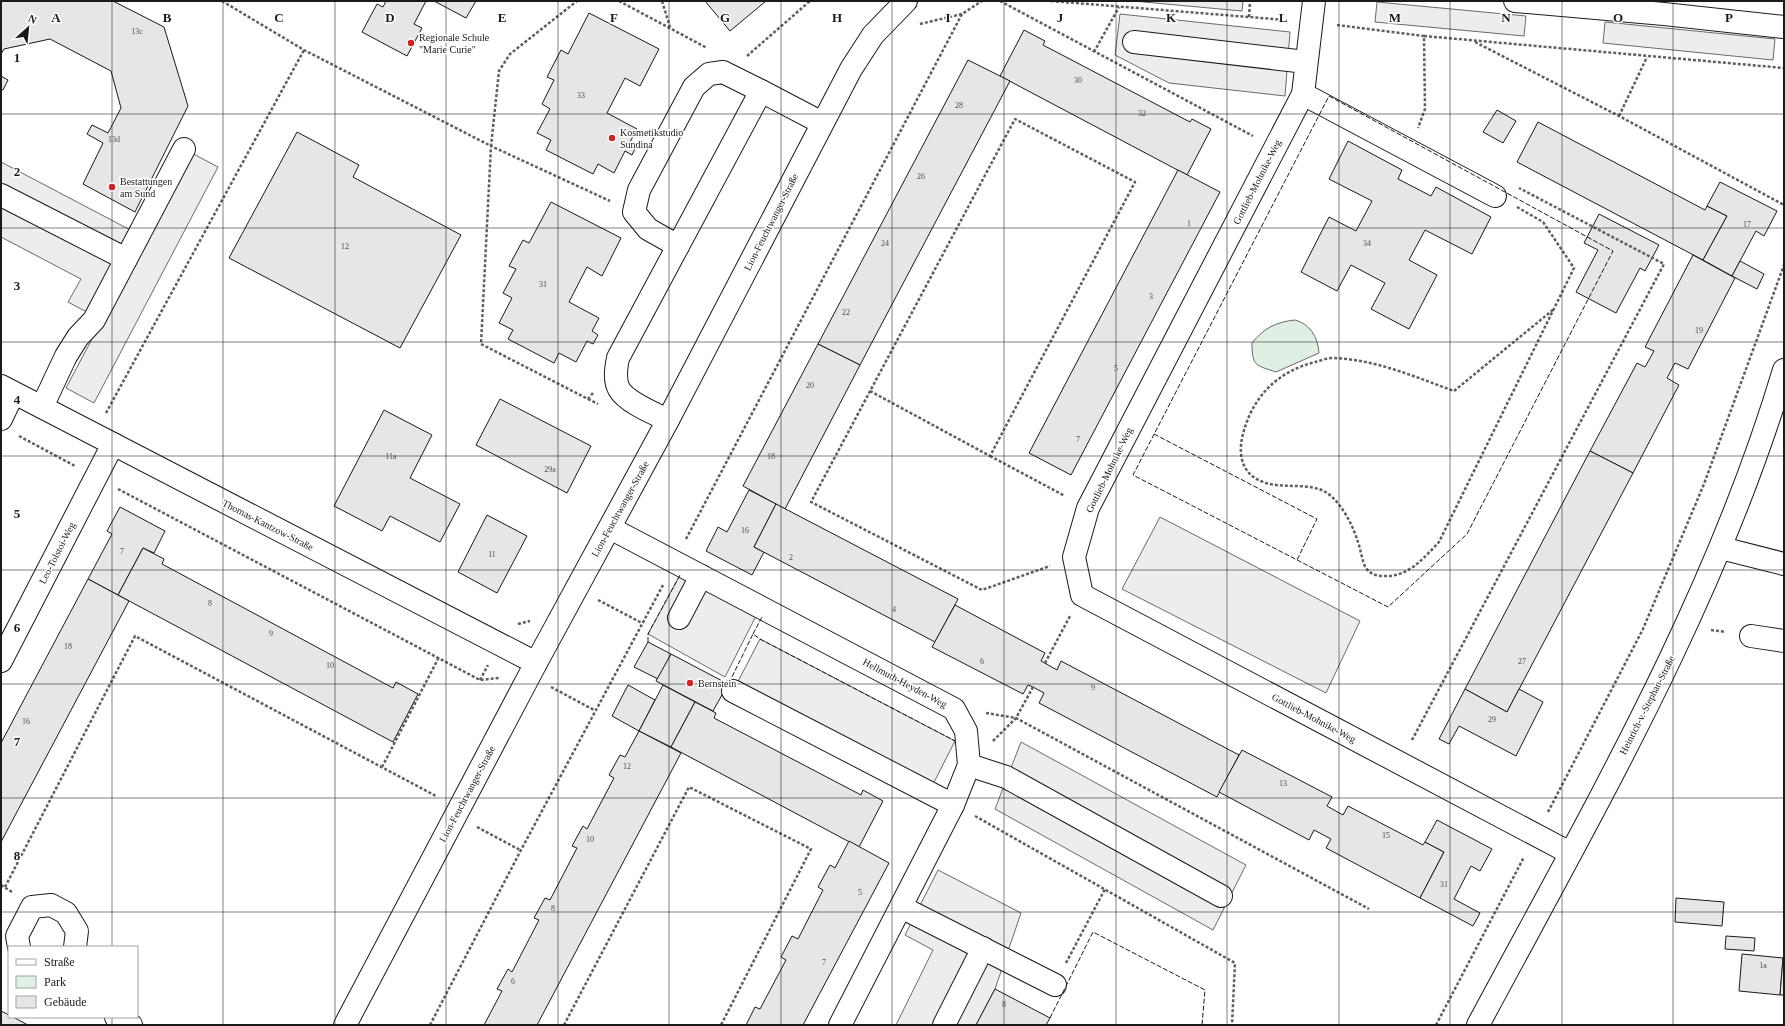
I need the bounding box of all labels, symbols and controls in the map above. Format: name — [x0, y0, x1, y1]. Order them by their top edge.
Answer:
north arrow — [8, 8, 48, 48]
text: A — [51, 10, 61, 25]
text: B — [163, 10, 172, 25]
text: C — [274, 10, 284, 25]
text: D — [385, 10, 395, 25]
text: E — [498, 10, 506, 25]
text: F — [610, 10, 618, 25]
text: G — [720, 10, 730, 25]
text: H — [832, 10, 842, 25]
text: I — [945, 10, 951, 25]
text: J — [1057, 10, 1064, 25]
text: K — [1166, 10, 1177, 25]
text: L — [1279, 10, 1288, 25]
text: M — [1389, 10, 1401, 25]
text: N — [1501, 10, 1511, 25]
text: O — [1613, 10, 1623, 25]
text: P — [1725, 10, 1733, 25]
text: N — [26, 12, 39, 26]
house number: 13c — [131, 27, 143, 36]
place label: Regionale Schule "Marie Curie" — [419, 32, 490, 55]
marker: Regionale Schule "Marie Curie" — [406, 38, 416, 48]
text: 1 — [14, 50, 20, 65]
house number: 30 — [1074, 76, 1082, 85]
house number: 33 — [577, 91, 585, 100]
house number: 28 — [955, 101, 963, 110]
house number: 32 — [1138, 109, 1146, 118]
place label: Kosmetikstudio Sundina — [620, 127, 683, 150]
marker: Kosmetikstudio Sundina — [607, 133, 617, 143]
house number: 13d — [108, 135, 120, 144]
street label: Gottlieb-Mohnike-Weg — [1231, 138, 1283, 226]
text: 2 — [14, 164, 20, 179]
street label: Lion-Feuchtwanger-Straße — [742, 171, 801, 272]
house number: 26 — [917, 172, 925, 181]
place label: Bestattungen am Sund — [120, 176, 172, 199]
marker: Bestattungen am Sund — [107, 182, 117, 192]
house number: 1 — [1187, 219, 1191, 228]
house number: 17 — [1743, 220, 1751, 229]
house number: 24 — [881, 239, 889, 248]
house number: 34 — [1363, 239, 1371, 248]
house number: 12 — [341, 242, 349, 251]
text: 3 — [14, 278, 21, 293]
house number: 31 — [539, 280, 547, 289]
house number: 3 — [1149, 292, 1153, 301]
house number: 22 — [842, 308, 850, 317]
house number: 19 — [1695, 326, 1703, 335]
house number: 5 — [1114, 364, 1118, 373]
house number: 20 — [806, 381, 814, 390]
text: 4 — [14, 392, 21, 407]
street label: Gottlieb-Mohnike-Weg — [1084, 426, 1134, 514]
house number: 7 — [1076, 435, 1080, 444]
house number: 11a — [385, 452, 397, 461]
house number: 18 — [767, 452, 775, 461]
street label: Lion-Feuchtwanger-Straße — [589, 459, 651, 559]
house number: 29a — [544, 465, 556, 474]
street label: Thomas-Kantzow-Straße — [221, 497, 316, 553]
text: 5 — [14, 506, 21, 521]
street label: Leo-Tolstoi-Weg — [37, 520, 77, 586]
house number: 16 — [741, 526, 749, 535]
house number: 7 — [120, 547, 124, 556]
house number: 11 — [488, 550, 496, 559]
house number: 2 — [789, 553, 793, 562]
house number: 8 — [208, 599, 212, 608]
house number: 4 — [892, 605, 896, 614]
text: 6 — [14, 620, 21, 635]
house number: 9 — [269, 629, 273, 638]
house number: 18 — [64, 642, 72, 651]
street label: Heinrich-v.-Stephan-Straße — [1617, 653, 1677, 756]
street label: Hellmuth-Heyden-Weg — [861, 656, 949, 710]
house number: 6 — [980, 657, 984, 666]
house number: 27 — [1518, 657, 1526, 666]
house number: 10 — [326, 661, 334, 670]
marker: Bernstein — [685, 678, 695, 688]
place label: Bernstein — [698, 678, 736, 689]
house number: 9 — [1091, 683, 1095, 692]
street label: Gottlieb-Mohnike-Weg — [1270, 691, 1358, 745]
house number: 29 — [1488, 715, 1496, 724]
house number: 16 — [22, 717, 30, 726]
text: 7 — [14, 734, 21, 749]
street label: Lion-Feuchtwanger-Straße — [437, 743, 497, 844]
house number: 12 — [623, 762, 631, 771]
house number: 13 — [1279, 779, 1287, 788]
house number: 15 — [1382, 831, 1390, 840]
house number: 10 — [586, 835, 594, 844]
text: 8 — [14, 848, 21, 863]
house number: 31 — [1440, 880, 1448, 889]
house number: 5 — [858, 888, 862, 897]
house number: 8 — [551, 904, 555, 913]
legend — [8, 946, 138, 1018]
text: Straße — [44, 955, 75, 969]
house number: 7 — [822, 958, 826, 967]
house number: 1a — [1759, 961, 1767, 970]
text: Park — [44, 975, 66, 989]
house number: 6 — [511, 977, 515, 986]
text: Gebäude — [44, 995, 87, 1009]
house number: 8 — [1002, 1000, 1006, 1009]

